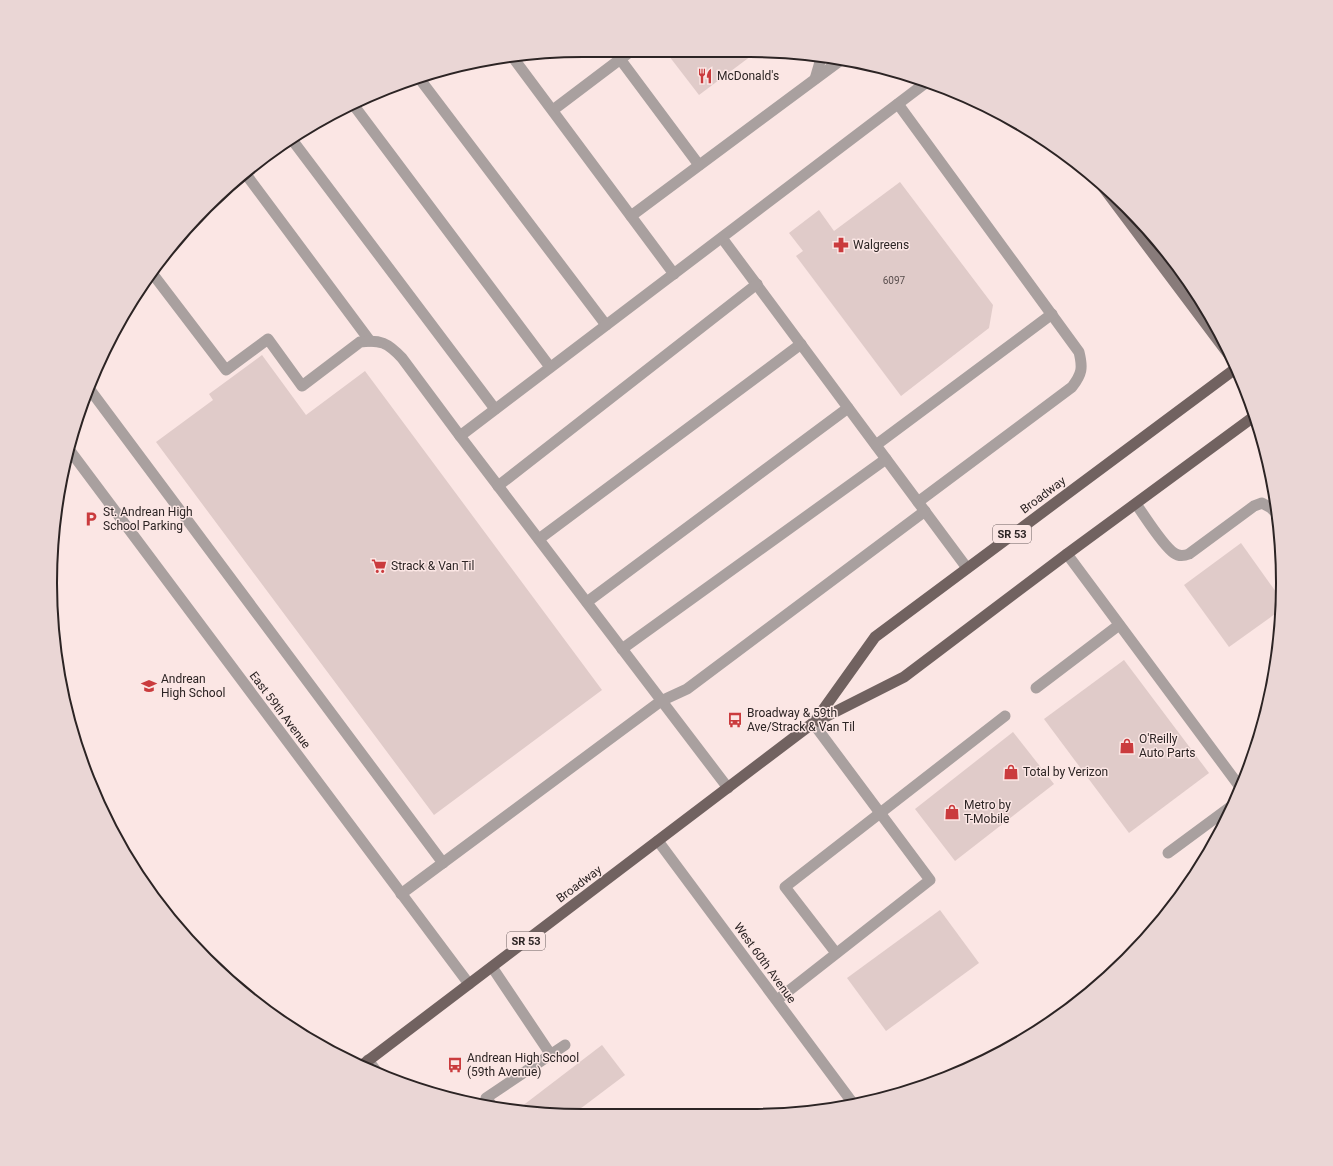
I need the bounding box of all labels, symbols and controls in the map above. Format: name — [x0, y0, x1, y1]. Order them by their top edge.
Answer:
restaurant icon: McDonald's — [696, 67, 714, 85]
place label: McDonald's — [717, 69, 779, 83]
pharmacy icon: Walgreens — [832, 236, 850, 254]
place label: Walgreens — [853, 238, 909, 252]
house number: 6097 — [883, 275, 906, 286]
street label: Broadway — [1018, 473, 1069, 516]
place label: St. Andrean High School Parking — [103, 505, 193, 533]
parking icon: St. Andrean High School Parking — [82, 510, 100, 528]
road number: SR 53 — [993, 525, 1031, 543]
supermarket icon: Strack & Van Til — [370, 557, 388, 575]
place label: Strack & Van Til — [391, 559, 474, 573]
street label: East 59th Avenue — [247, 669, 313, 751]
place label: Andrean High School — [161, 672, 225, 700]
school or university icon: Andrean High School — [140, 677, 158, 695]
place label: Broadway & 59th Ave/Strack & Van Til — [747, 706, 855, 734]
bus stop icon: Broadway & 59th Ave/Strack & Van Til — [726, 711, 744, 729]
place label: O'Reilly Auto Parts — [1139, 732, 1196, 760]
shop icon: O'Reilly Auto Parts — [1118, 737, 1136, 755]
shop icon: Total by Verizon — [1002, 763, 1020, 781]
place label: Total by Verizon — [1023, 765, 1108, 779]
place label: Metro by T-Mobile — [964, 798, 1011, 826]
shop icon: Metro by T-Mobile — [943, 803, 961, 821]
street label: Broadway — [554, 862, 605, 905]
street label: West 60th Avenue — [731, 920, 799, 1006]
road number: SR 53 — [507, 932, 545, 950]
place label: Andrean High School (59th Avenue) — [467, 1051, 579, 1079]
bus stop icon: Andrean High School (59th Avenue) — [446, 1056, 464, 1074]

